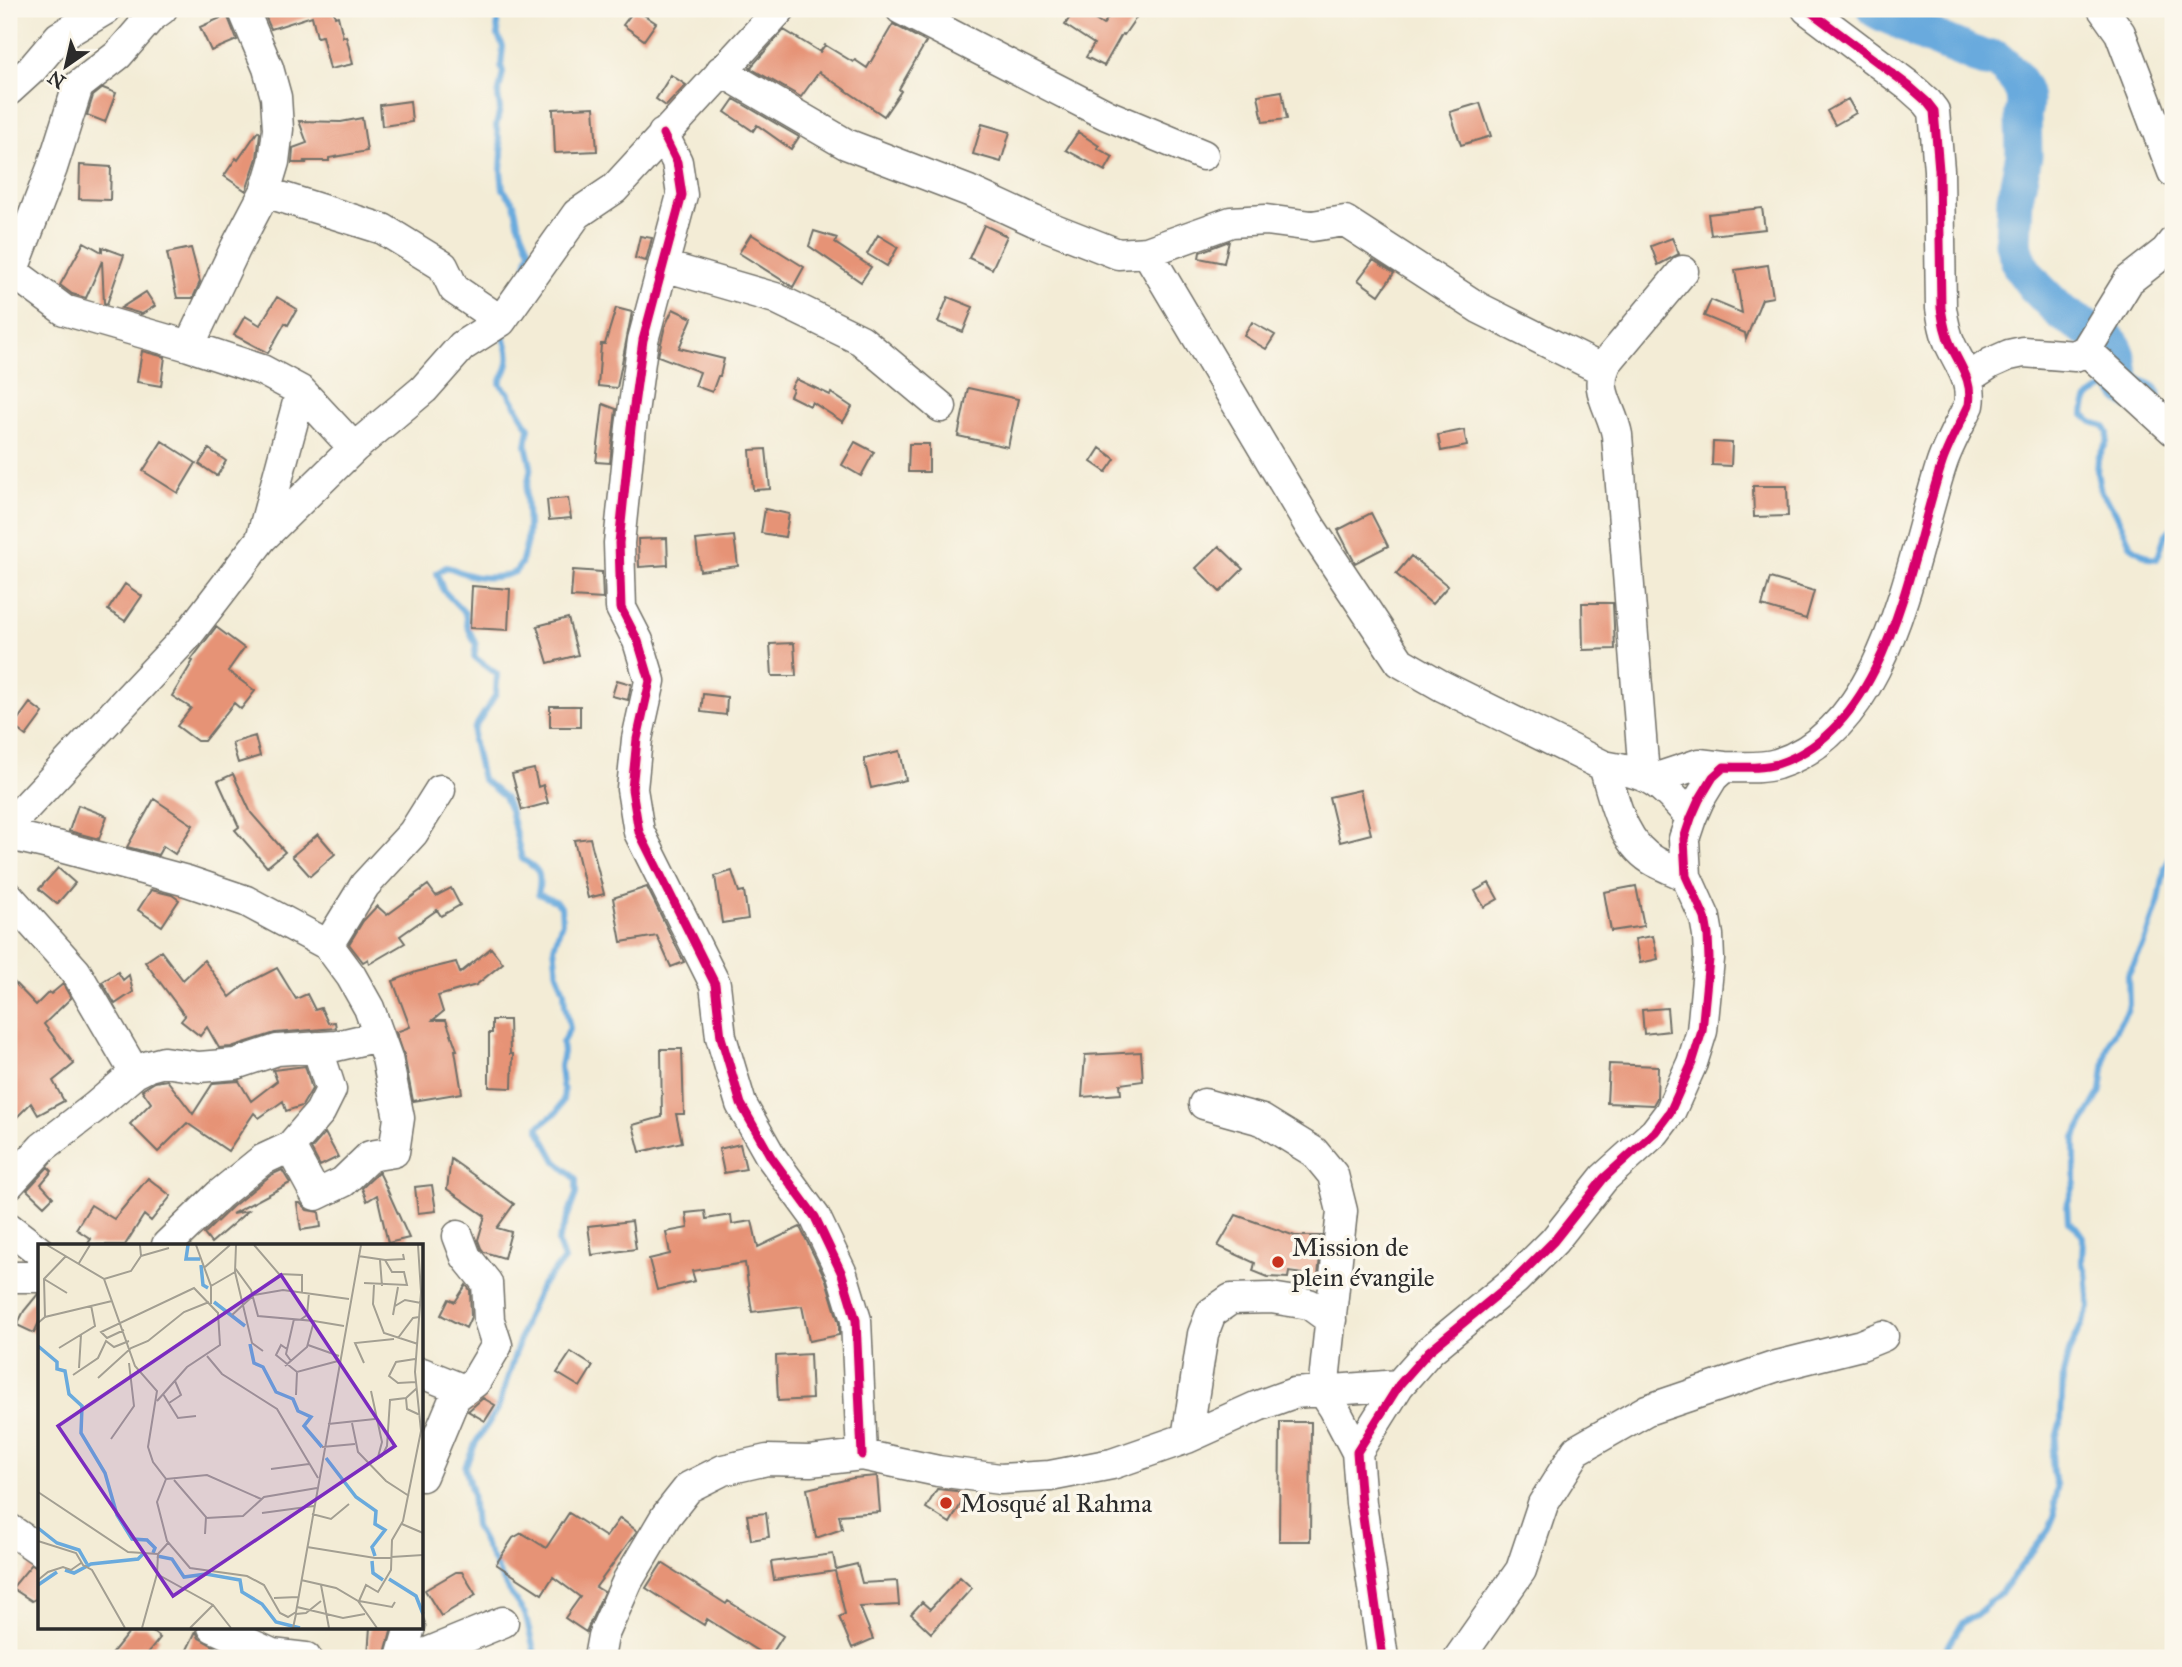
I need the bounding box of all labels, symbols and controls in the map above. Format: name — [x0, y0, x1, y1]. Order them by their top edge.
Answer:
north arrow — [32, 32, 102, 102]
text: N — [44, 66, 70, 94]
place label: Mission de plein évangile — [1291, 1231, 1435, 1293]
inset map — [38, 1244, 424, 1628]
marker: Mission de plein évangile — [1270, 1254, 1286, 1270]
place label: Mosqué al Rahma — [960, 1487, 1152, 1519]
marker: Mosqué al Rahma — [938, 1495, 954, 1511]

